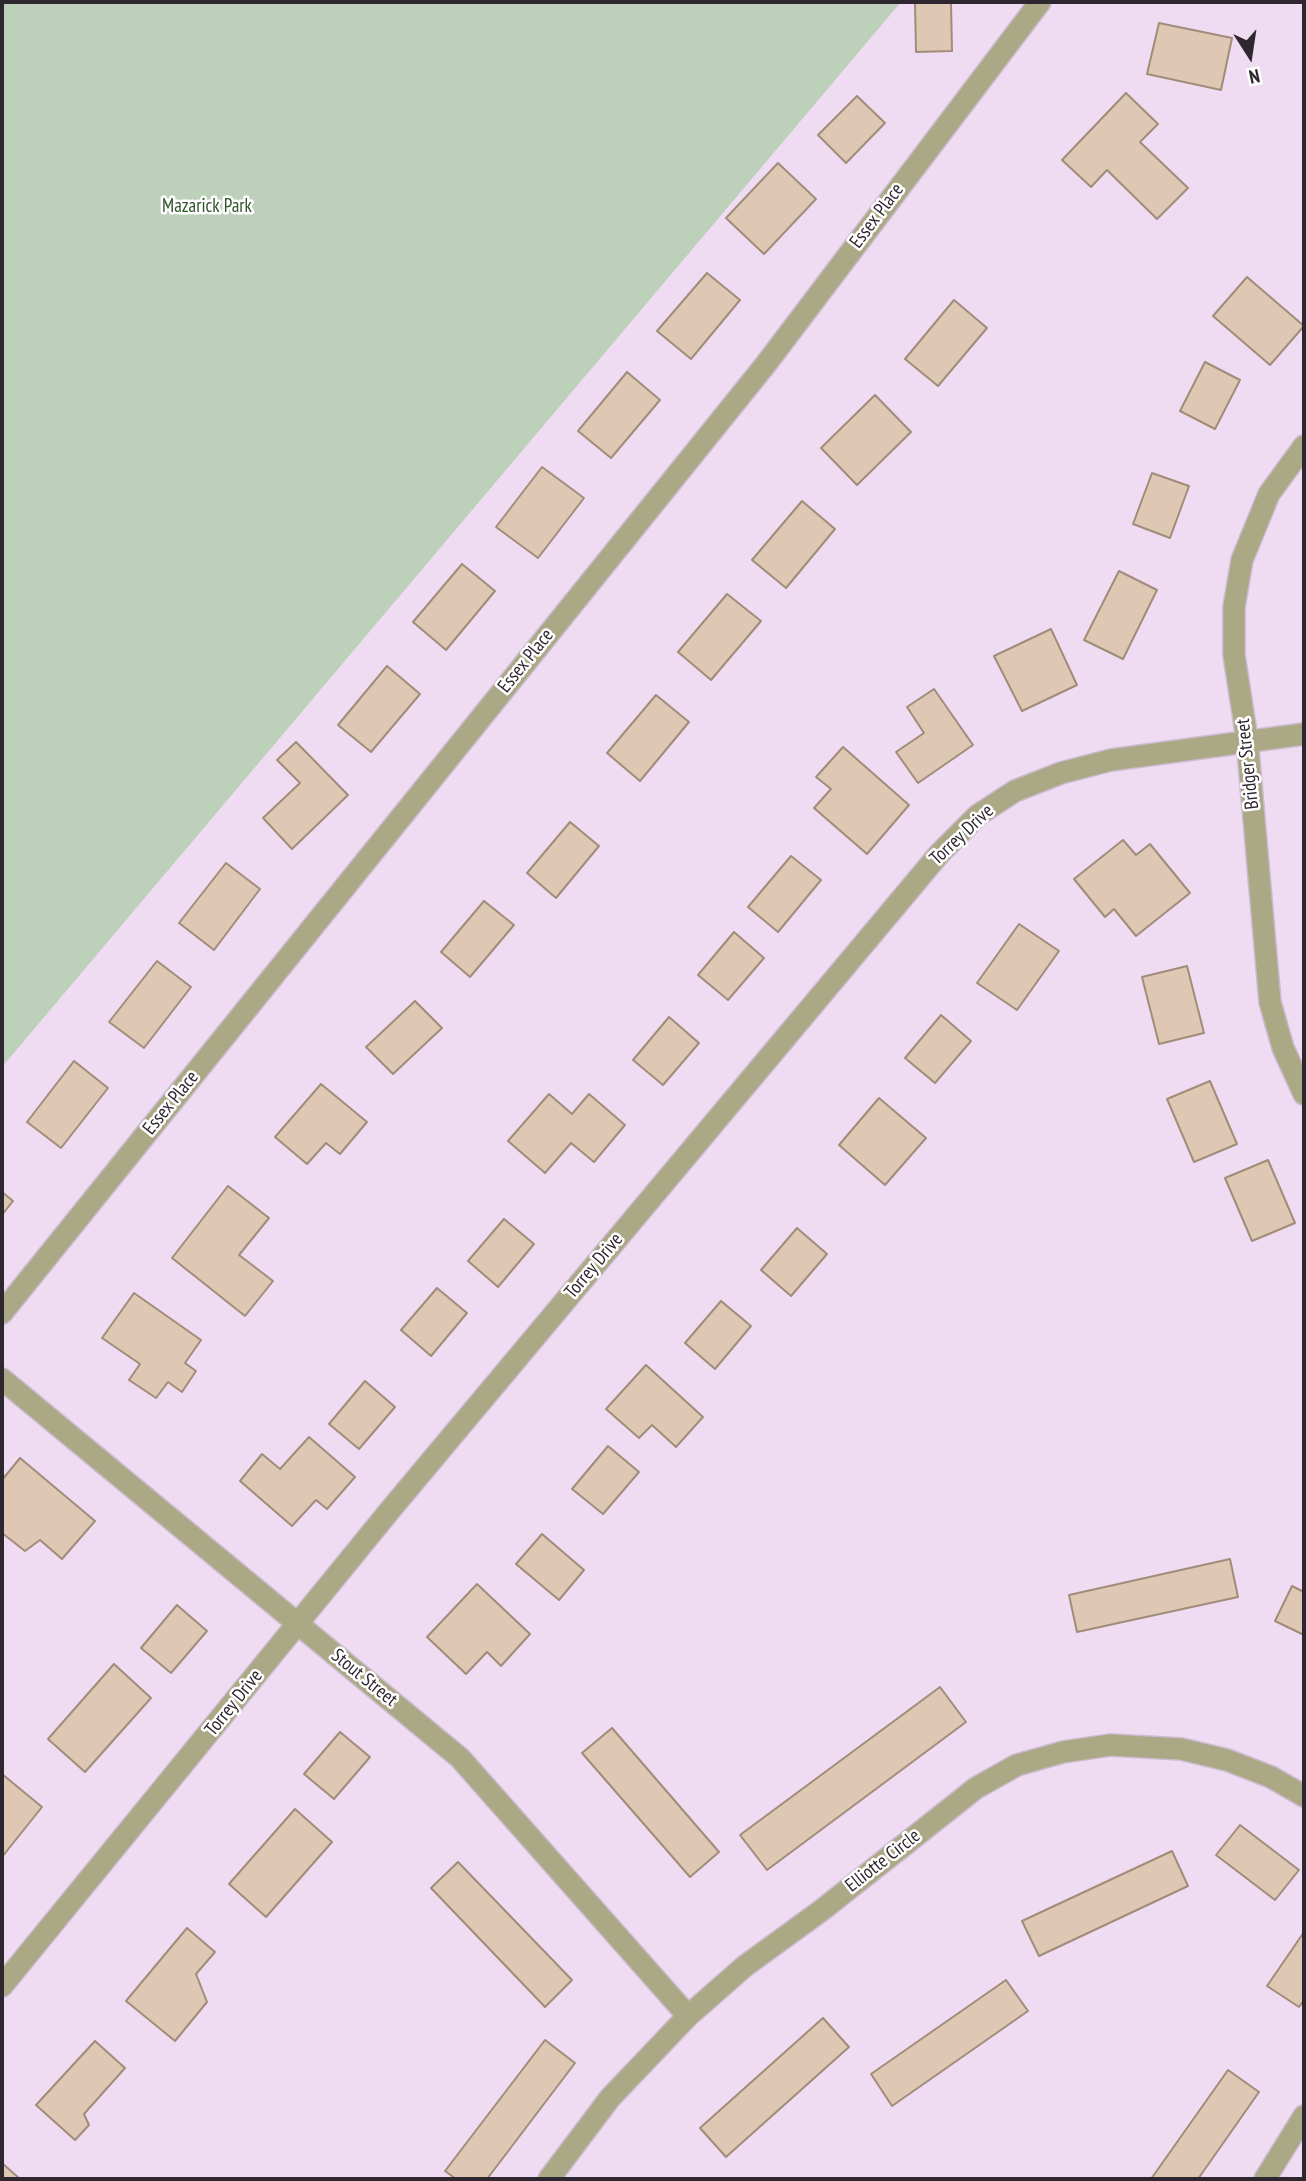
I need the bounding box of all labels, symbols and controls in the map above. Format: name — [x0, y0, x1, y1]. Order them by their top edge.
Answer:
north arrow — [1215, 21, 1285, 91]
text: N — [1247, 64, 1262, 89]
street label: Essex Place — [845, 179, 909, 253]
park label: Mazarick Park — [162, 196, 252, 218]
street label: Essex Place — [493, 625, 559, 697]
street label: Bridger Street — [1232, 717, 1264, 811]
street label: Torrey Drive — [926, 800, 998, 870]
street label: Essex Place — [138, 1067, 204, 1139]
street label: Torrey Drive — [560, 1229, 628, 1303]
street label: Stout Street — [326, 1645, 402, 1711]
street label: Torrey Drive — [200, 1665, 268, 1741]
street label: Elliotte Circle — [841, 1825, 925, 1897]

